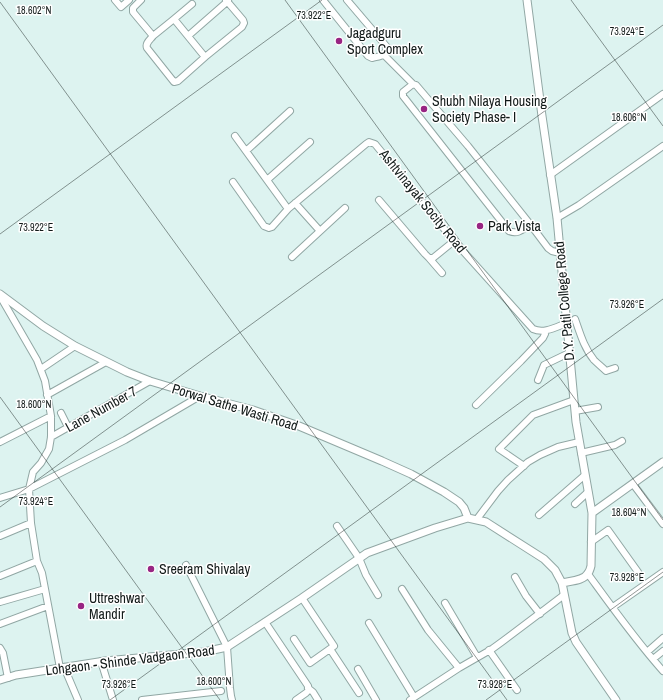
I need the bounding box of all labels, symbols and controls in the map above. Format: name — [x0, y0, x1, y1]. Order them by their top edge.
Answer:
text: 18.602°N — [17, 4, 52, 17]
text: 73.922°E — [297, 9, 331, 22]
place label: Jagadguru Sport Complex — [347, 24, 423, 58]
text: 73.924°E — [610, 25, 644, 38]
marker: Jagadguru Sport Complex — [334, 36, 344, 46]
place label: Shubh Nilaya Housing Society Phase- I — [432, 92, 547, 126]
marker: Shubh Nilaya Housing Society Phase- I — [419, 104, 429, 114]
text: 18.606°N — [612, 111, 647, 124]
street label: Ashtvinayak Socity Road — [375, 145, 470, 257]
place label: Park Vista — [488, 217, 541, 235]
text: 73.922°E — [19, 221, 53, 234]
marker: Park Vista — [475, 221, 485, 231]
street label: D.Y. Patil College Road — [550, 241, 578, 361]
text: 73.926°E — [610, 298, 644, 311]
street label: Porwal Sathe Wasti Road — [170, 379, 300, 435]
street label: Lane Number 7 — [62, 382, 140, 436]
text: 18.600°N — [17, 398, 52, 411]
text: 73.924°E — [19, 495, 53, 508]
text: 18.604°N — [612, 506, 647, 519]
place label: Sreeram Shivalay — [159, 560, 250, 578]
marker: Sreeram Shivalay — [146, 564, 156, 574]
text: 73.928°E — [610, 571, 644, 584]
place label: Uttreshwar Mandir — [89, 589, 145, 623]
marker: Uttreshwar Mandir — [76, 601, 86, 611]
street label: Lohgaon - Shinde Vadgaon Road — [44, 641, 216, 679]
text: 18.600°N — [197, 675, 232, 688]
text: 73.926°E — [102, 678, 136, 691]
text: 73.928°E — [478, 678, 512, 691]

